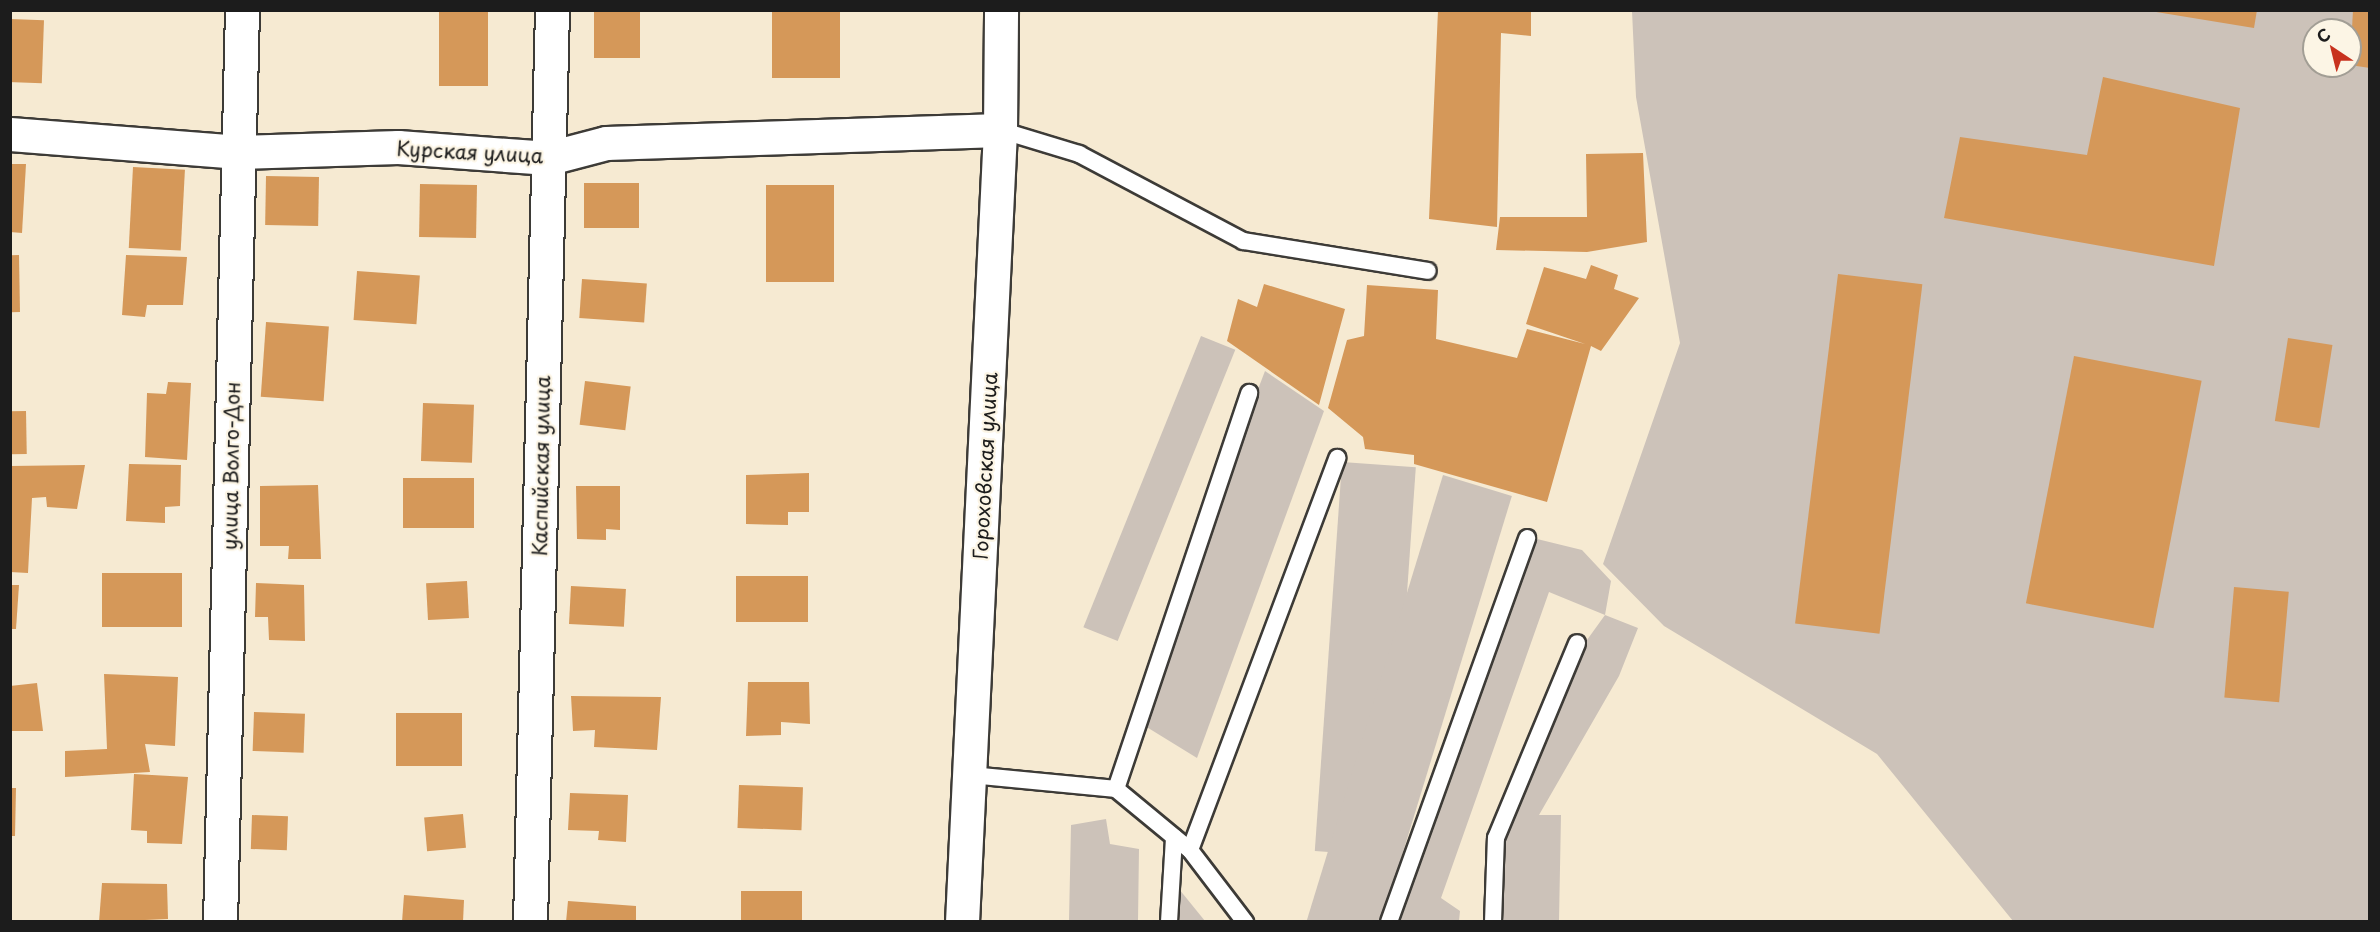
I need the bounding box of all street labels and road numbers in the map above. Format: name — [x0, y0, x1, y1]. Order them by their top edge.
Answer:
street label: Курская улица — [395, 136, 545, 168]
street label: Гороховская улица — [968, 371, 1002, 561]
street label: Каспийская улица — [527, 375, 555, 557]
street label: улица Волго-Дон — [218, 381, 244, 551]

